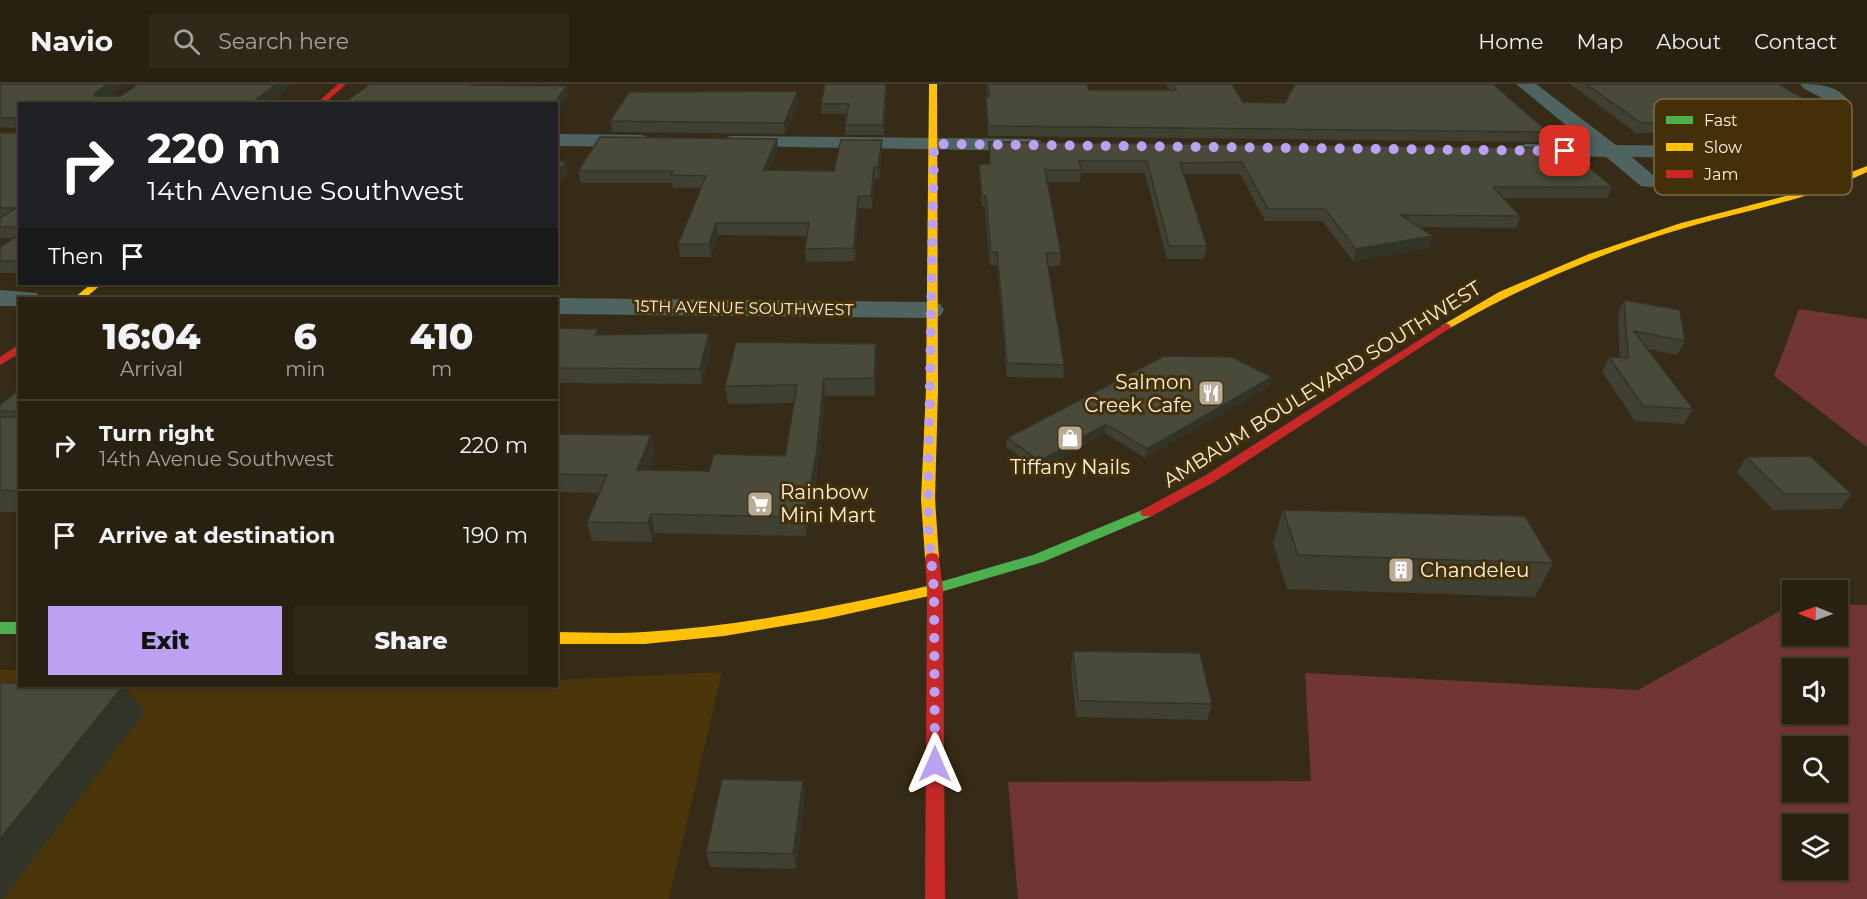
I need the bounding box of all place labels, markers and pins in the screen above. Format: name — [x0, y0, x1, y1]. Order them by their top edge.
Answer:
pin — [1539, 125, 1590, 176]
place label: Salmon Creek Cafe — [1084, 370, 1192, 417]
restaurant icon: Salmon Creek Cafe — [1196, 378, 1226, 408]
shop icon: Tiffany Nails — [1055, 423, 1085, 453]
place label: Tiffany Nails — [1010, 455, 1130, 479]
place label: Rainbow Mini Mart — [780, 480, 876, 527]
supermarket icon: Rainbow Mini Mart — [745, 489, 775, 519]
building icon: Chandeleu — [1386, 555, 1416, 585]
place label: Chandeleu — [1420, 558, 1530, 582]

